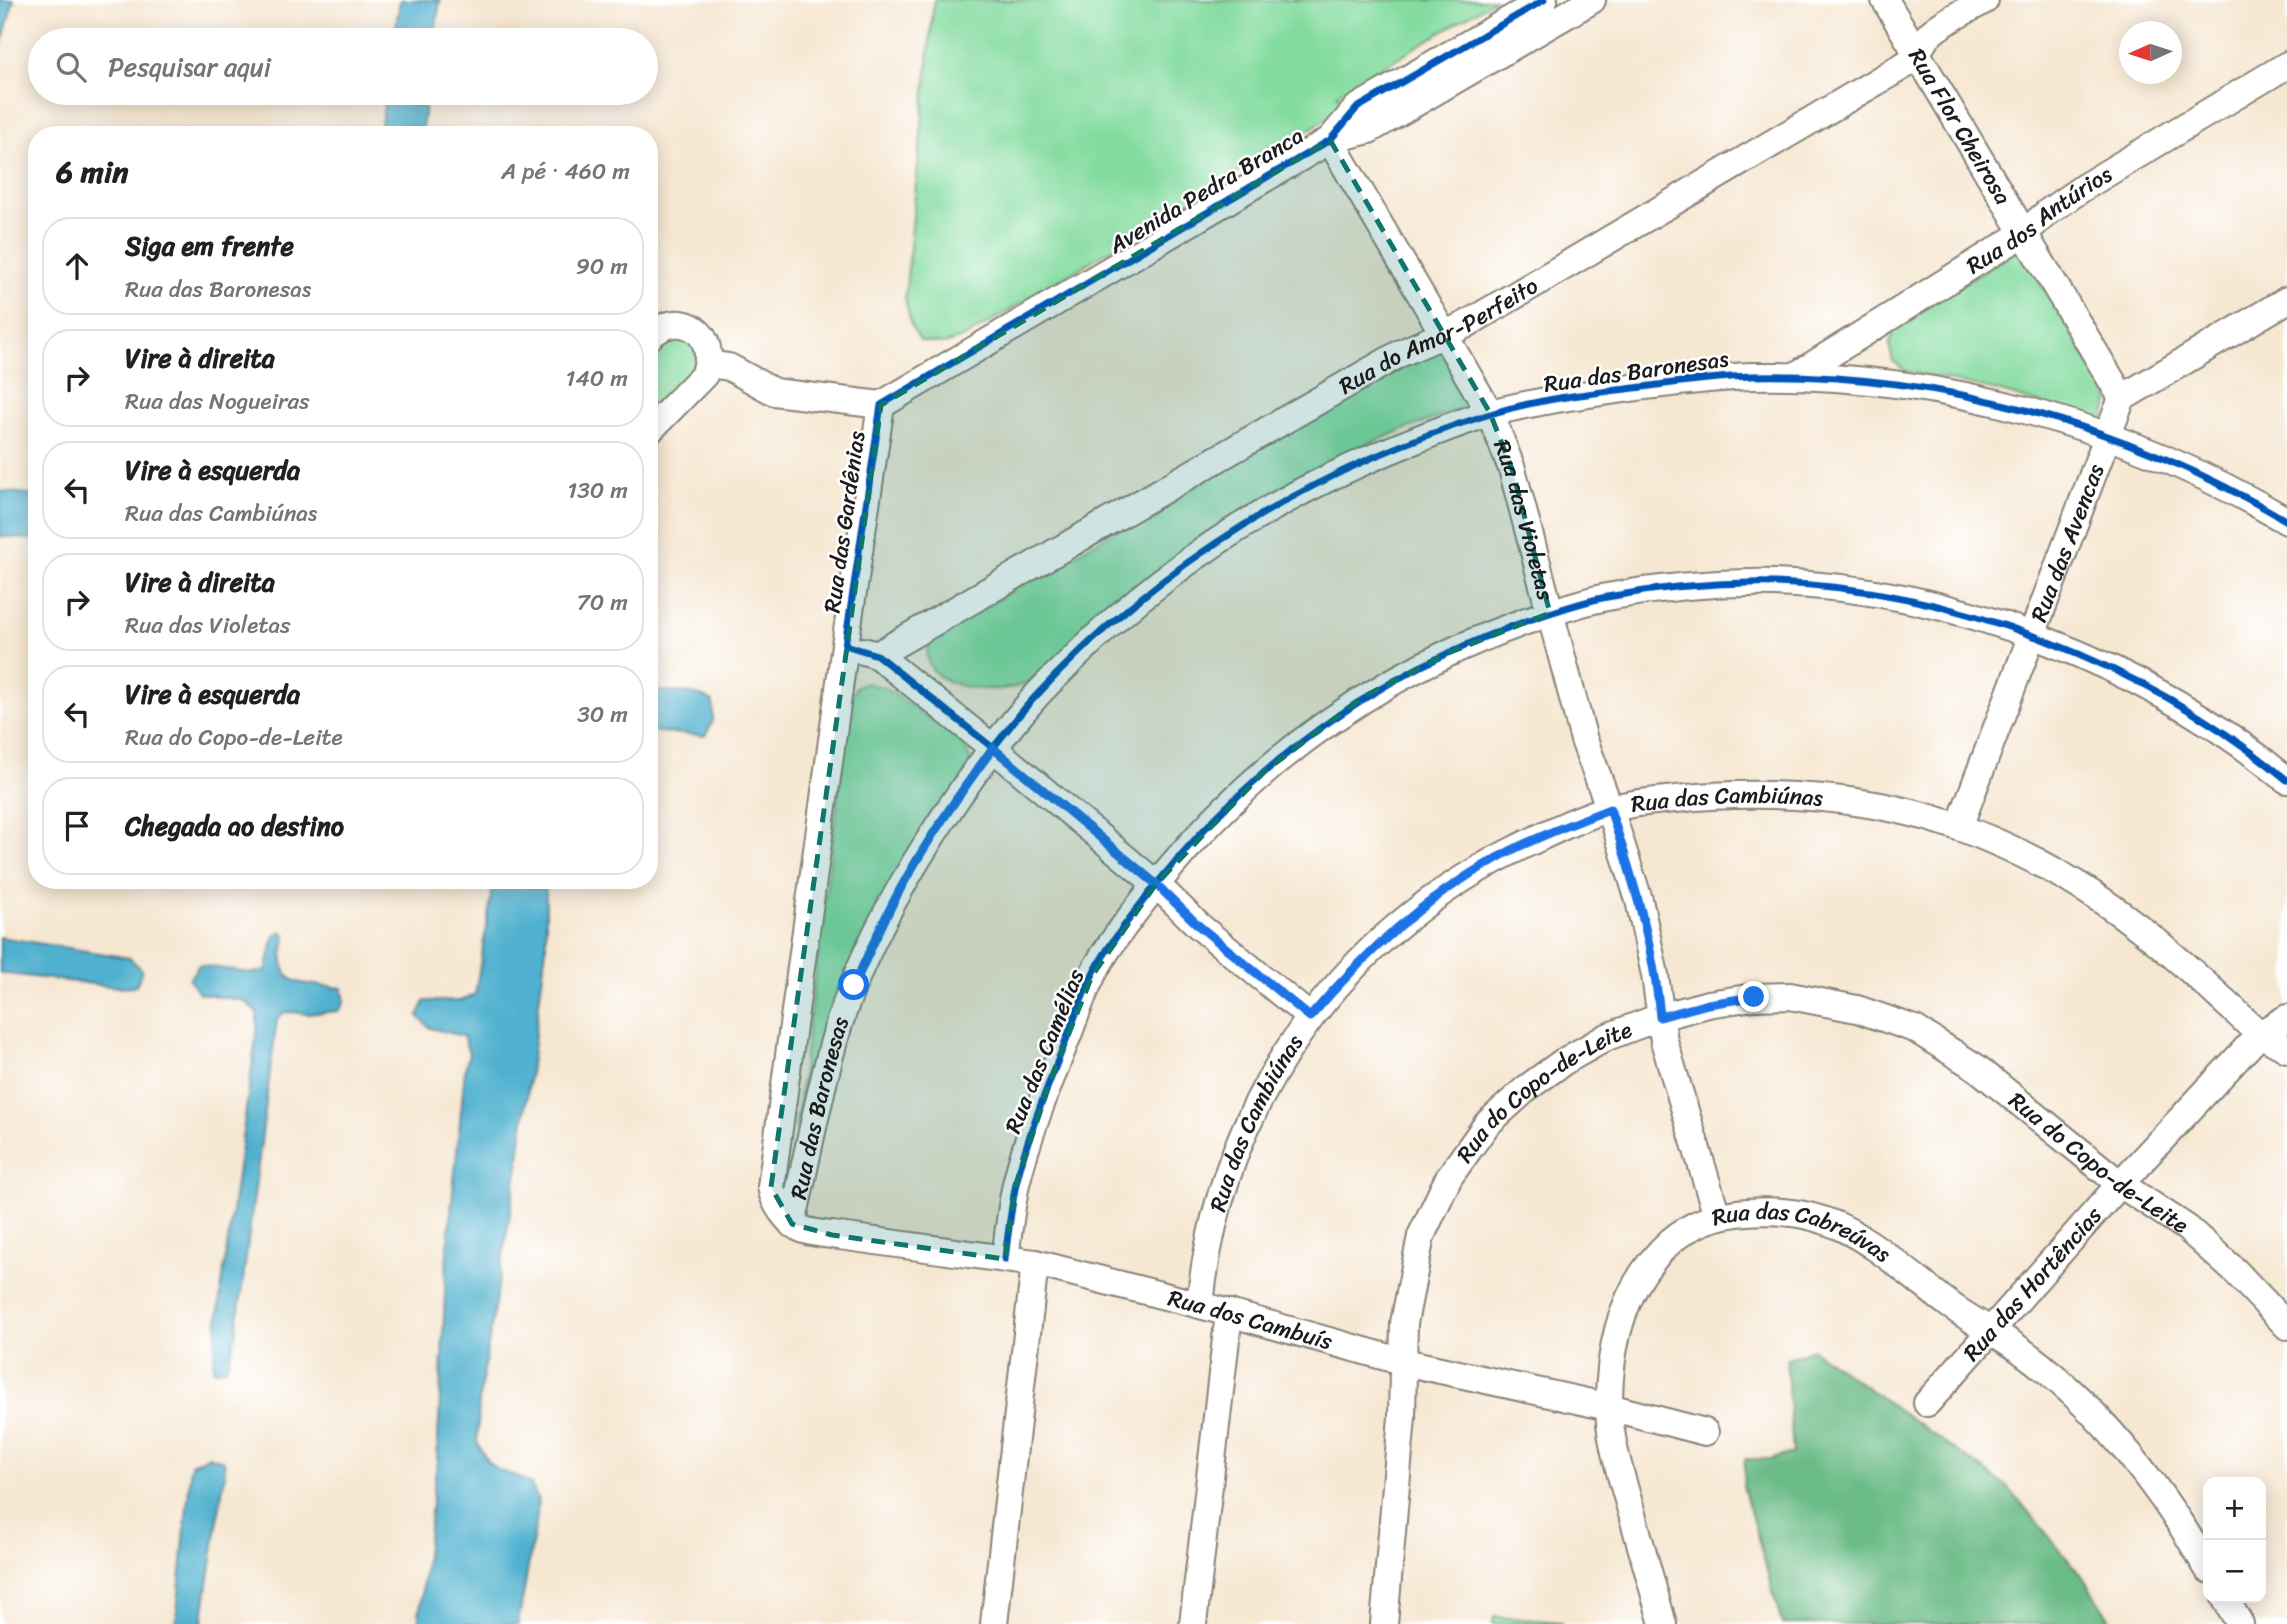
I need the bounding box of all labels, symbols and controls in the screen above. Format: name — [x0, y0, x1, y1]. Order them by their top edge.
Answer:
north arrow — [2119, 21, 2182, 84]
search box — [28, 28, 658, 105]
street label: Rua Flor Cheirosa — [1897, 40, 2023, 213]
text: Pesquisar aqui — [108, 44, 271, 90]
icon: search — [52, 48, 90, 86]
street label: Avenida Pedra Branca — [1100, 116, 1312, 266]
text: 6 min — [56, 145, 128, 199]
text: A pé · 460 m — [501, 151, 630, 192]
street label: Rua dos Antúrios — [1958, 154, 2121, 285]
text: Siga em frente — [125, 223, 294, 269]
text: 90 m — [576, 246, 628, 287]
icon: ahead — [58, 247, 96, 285]
street label: Rua do Amor-Perfeito — [1331, 266, 1547, 406]
text: Rua das Baronesas — [125, 269, 311, 310]
text: Vire à direita — [125, 335, 275, 381]
street label: Rua das Baronesas — [1541, 338, 1732, 405]
text: 140 m — [566, 358, 628, 399]
icon: right — [58, 359, 96, 397]
text: Rua das Nogueiras — [125, 381, 310, 422]
street label: Rua das Gardênias — [811, 428, 878, 616]
street label: Rua das Violetas — [1481, 433, 1566, 605]
text: Vire à esquerda — [125, 447, 300, 493]
street label: Rua das Avencas — [2019, 457, 2116, 628]
text: 130 m — [567, 470, 628, 511]
icon: left — [58, 471, 96, 509]
text: Rua das Cambiúnas — [125, 493, 317, 534]
text: Vire à direita — [125, 559, 275, 605]
text: 70 m — [577, 582, 628, 623]
icon: right — [58, 583, 96, 621]
text: Rua das Violetas — [125, 605, 291, 646]
text: Vire à esquerda — [125, 671, 300, 717]
text: 30 m — [577, 694, 628, 735]
icon: left — [58, 695, 96, 733]
text: Rua do Copo-de-Leite — [125, 717, 343, 758]
street label: Rua das Cambiúnas — [1628, 775, 1825, 825]
text: Chegada ao destino — [125, 803, 344, 849]
icon: arrive — [58, 807, 96, 845]
street label: Rua das Camélias — [993, 962, 1096, 1140]
route start — [838, 969, 869, 1000]
route end — [1738, 981, 1769, 1012]
street label: Rua do Copo-de-Leite — [1445, 1009, 1638, 1172]
street label: Rua das Baronesas — [778, 1011, 861, 1203]
street label: Rua das Cambiúnas — [1198, 1025, 1315, 1216]
street label: Rua do Copo-de-Leite — [1999, 1081, 2197, 1245]
street label: Rua das Cabreúvas — [1707, 1191, 1900, 1274]
street label: Rua das Hortências — [1952, 1197, 2113, 1371]
street label: Rua dos Cambuís — [1163, 1278, 1338, 1362]
map controls — [2203, 1477, 2266, 1603]
button: + — [2203, 1477, 2266, 1540]
button: − — [2203, 1540, 2266, 1603]

